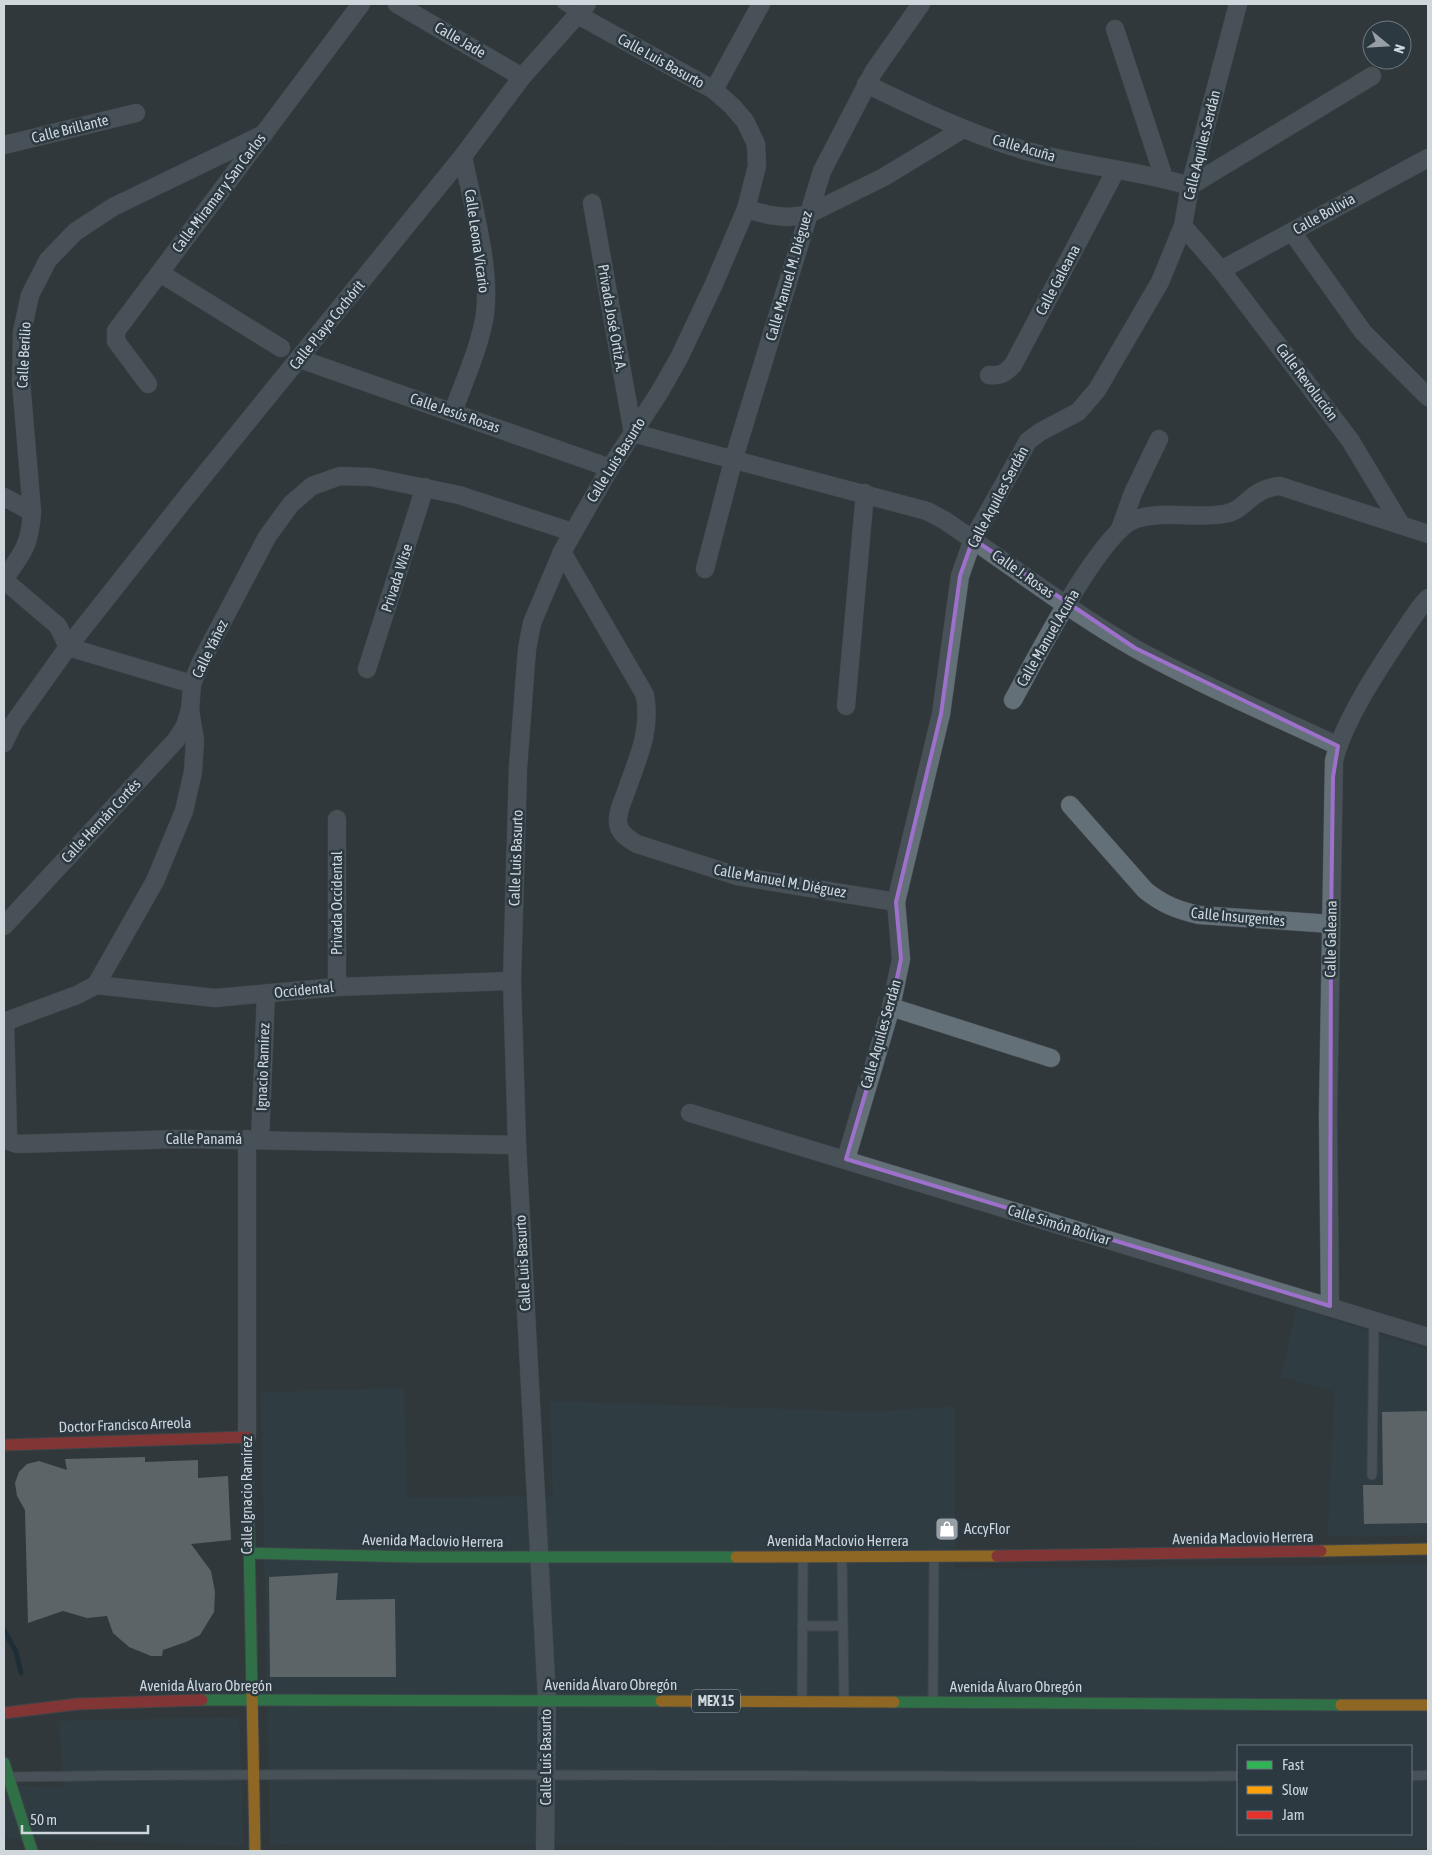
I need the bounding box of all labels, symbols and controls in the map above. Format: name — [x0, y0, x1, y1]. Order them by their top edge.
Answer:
street label: Calle Jade — [432, 18, 489, 61]
north arrow — [1362, 20, 1412, 70]
street label: Calle Luis Basurto — [615, 30, 708, 91]
text: N — [1390, 43, 1408, 55]
street label: Calle Aquiles Serdán — [1180, 88, 1223, 201]
street label: Calle Brillante — [30, 111, 110, 146]
street label: Calle Miramar y San Carlos — [168, 130, 269, 255]
street label: Calle Acuña — [991, 130, 1058, 165]
street label: Calle Leona Vicario — [462, 188, 493, 294]
street label: Calle Bolivia — [1290, 189, 1358, 238]
street label: Calle Manuel M. Diéguez — [762, 208, 815, 343]
street label: Calle Galeana — [1032, 242, 1083, 318]
street label: Privada José Ortiz A. — [595, 263, 630, 373]
street label: Calle Playa Cochórit — [286, 277, 368, 373]
street label: Calle Berilio — [13, 321, 34, 389]
street label: Calle Revolución — [1273, 340, 1342, 424]
street label: Calle Jesús Rosas — [408, 389, 502, 436]
street label: Calle Luis Basurto — [583, 414, 648, 505]
street label: Calle Aquiles Serdán — [964, 443, 1031, 550]
street label: Privada Wise — [377, 541, 416, 614]
street label: Calle J. Rosas — [989, 546, 1058, 601]
street label: Calle Manuel Acuña — [1013, 586, 1082, 689]
street label: Calle Yáñez — [188, 616, 231, 681]
street label: Calle Hernán Cortés — [57, 775, 144, 866]
street label: Calle Luis Basurto — [505, 810, 526, 906]
street label: Privada Occidental — [328, 851, 345, 955]
street label: Calle Manuel M. Diéguez — [713, 860, 848, 901]
street label: Calle Galeana — [1321, 900, 1340, 978]
street label: Calle Insurgentes — [1190, 904, 1286, 929]
street label: Calle Aquiles Serdán — [857, 977, 904, 1090]
street label: Occidental — [273, 978, 335, 1001]
street label: Ignacio Ramírez — [252, 1022, 273, 1111]
street label: Calle Panamá — [166, 1130, 242, 1147]
street label: Calle Simón Bolívar — [1006, 1201, 1113, 1248]
street label: Calle Luis Basurto — [511, 1214, 534, 1312]
street label: Doctor Francisco Arreola — [58, 1414, 192, 1435]
street label: Calle Ignacio Ramírez — [238, 1435, 255, 1554]
shop icon: AccyFlor — [934, 1516, 960, 1542]
place label: AccyFlor — [964, 1520, 1011, 1537]
street label: Avenida Maclovio Herrera — [1172, 1528, 1314, 1547]
street label: Avenida Maclovio Herrera — [362, 1531, 504, 1550]
street label: Avenida Maclovio Herrera — [767, 1532, 909, 1549]
street label: Avenida Álvaro Obregón — [545, 1676, 677, 1693]
street label: Avenida Álvaro Obregón — [140, 1677, 272, 1694]
street label: Avenida Álvaro Obregón — [950, 1678, 1082, 1695]
road number: MEX 15 — [692, 1690, 740, 1712]
street label: Calle Luis Basurto — [537, 1709, 554, 1805]
legend — [1237, 1745, 1412, 1835]
text: Fast — [1282, 1756, 1304, 1773]
text: Slow — [1282, 1781, 1308, 1798]
scale bar — [22, 1802, 149, 1834]
text: Jam — [1282, 1806, 1305, 1823]
text: 50 m — [30, 1811, 57, 1828]

